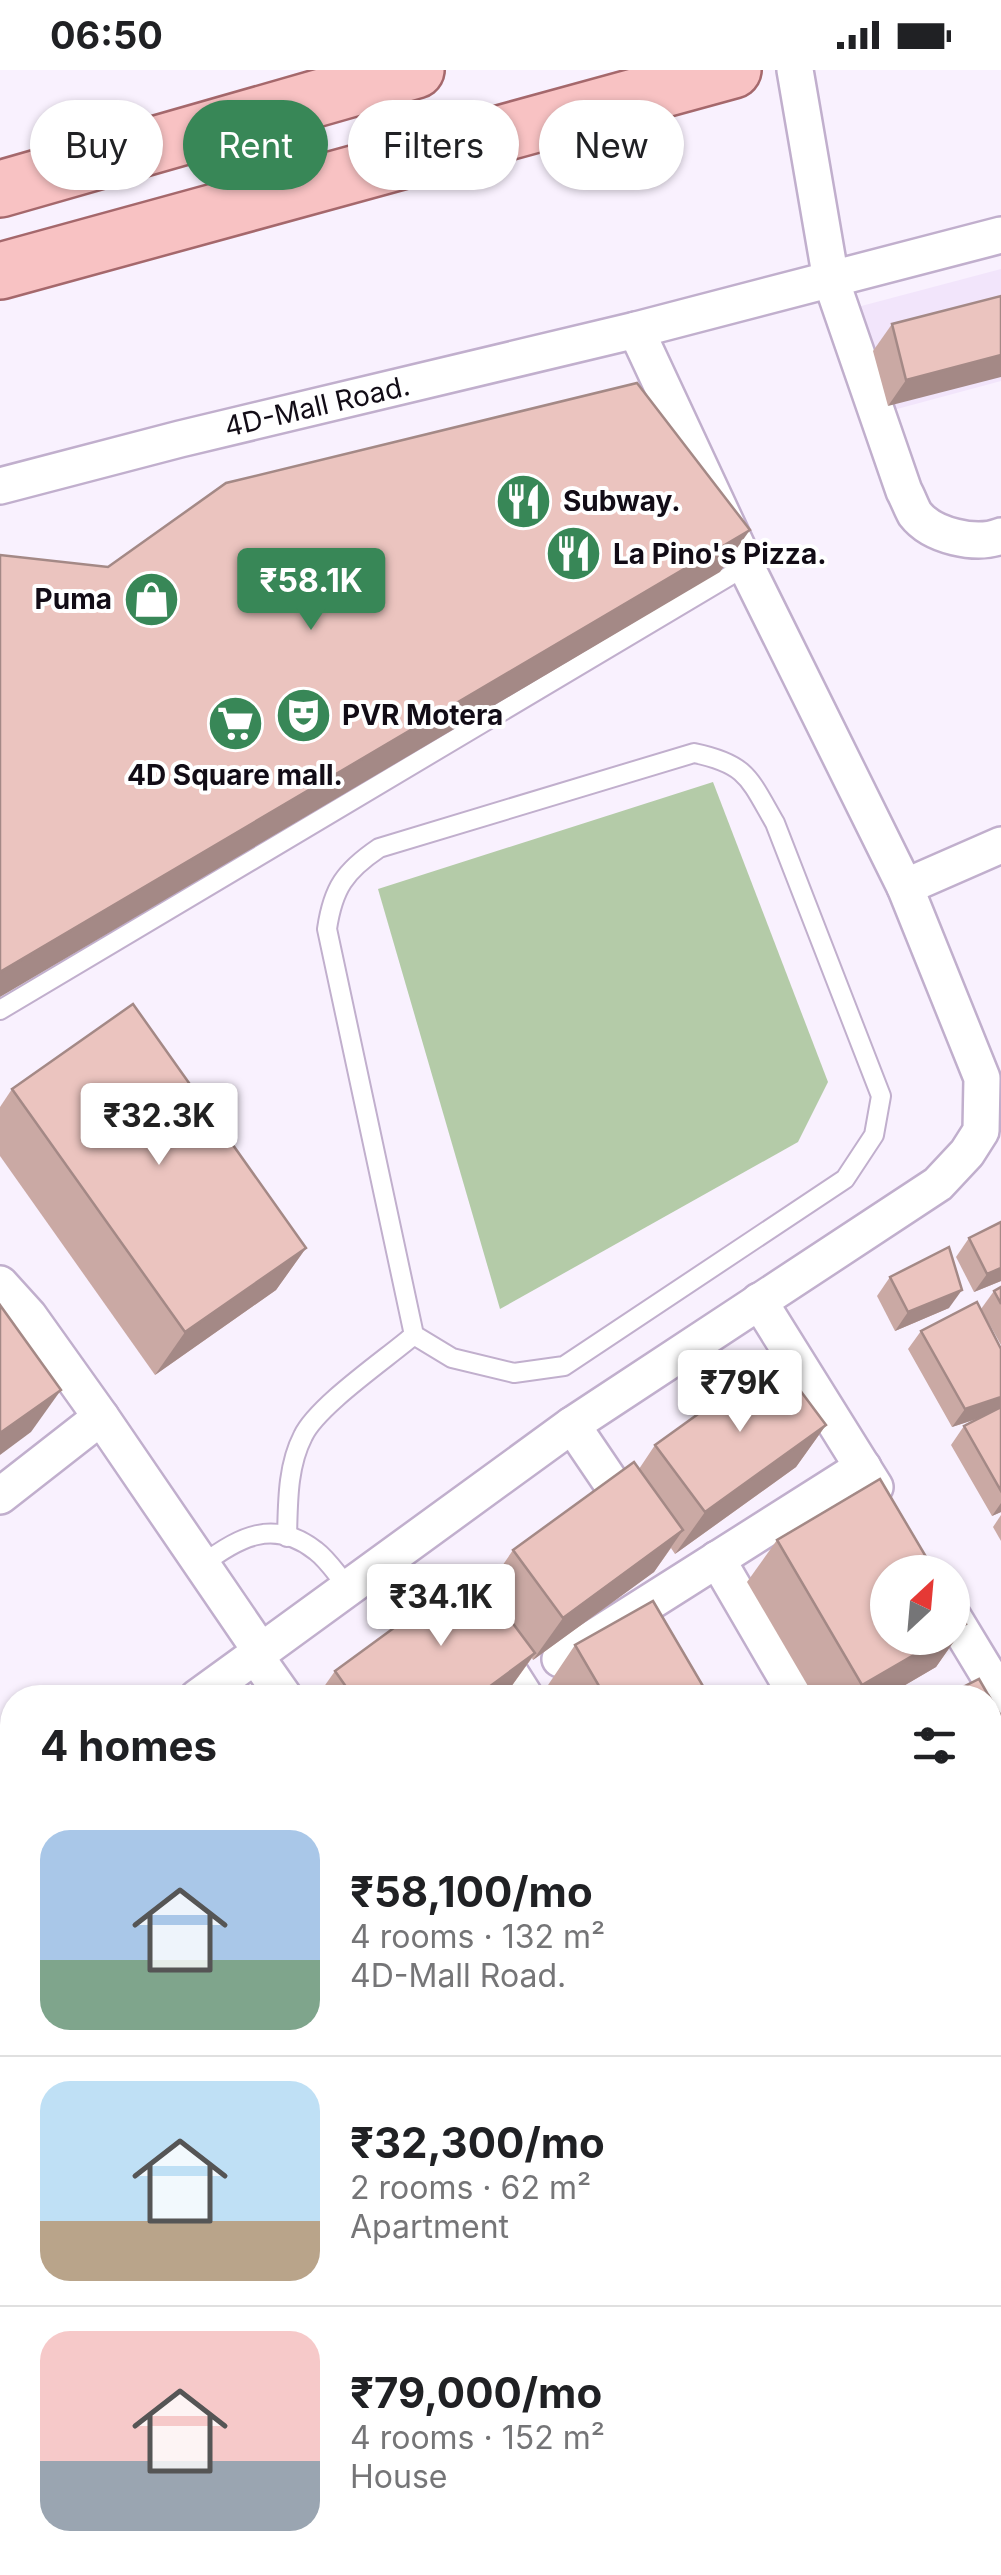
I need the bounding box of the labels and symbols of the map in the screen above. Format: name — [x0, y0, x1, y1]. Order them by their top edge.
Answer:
street label: 4D-Mall Road. — [221, 368, 413, 444]
restaurant icon: Subway. — [494, 471, 554, 531]
place label: Subway. — [563, 484, 681, 518]
restaurant icon: La Pino's Pizza. — [544, 524, 604, 584]
place label: La Pino's Pizza. — [613, 537, 827, 571]
pin: ₹58.1K — [230, 548, 392, 633]
shop icon: Puma — [121, 569, 181, 629]
place label: Puma — [35, 582, 112, 616]
theatre icon: PVR Motera — [273, 685, 333, 745]
supermarket icon: 4D Square mall. — [205, 694, 265, 754]
place label: PVR Motera — [342, 698, 503, 732]
place label: 4D Square mall. — [127, 758, 343, 792]
pin: ₹32.3K — [78, 1083, 240, 1168]
pin: ₹79K — [681, 1350, 799, 1435]
north arrow — [870, 1555, 970, 1655]
pin: ₹34.1K — [360, 1564, 522, 1649]

